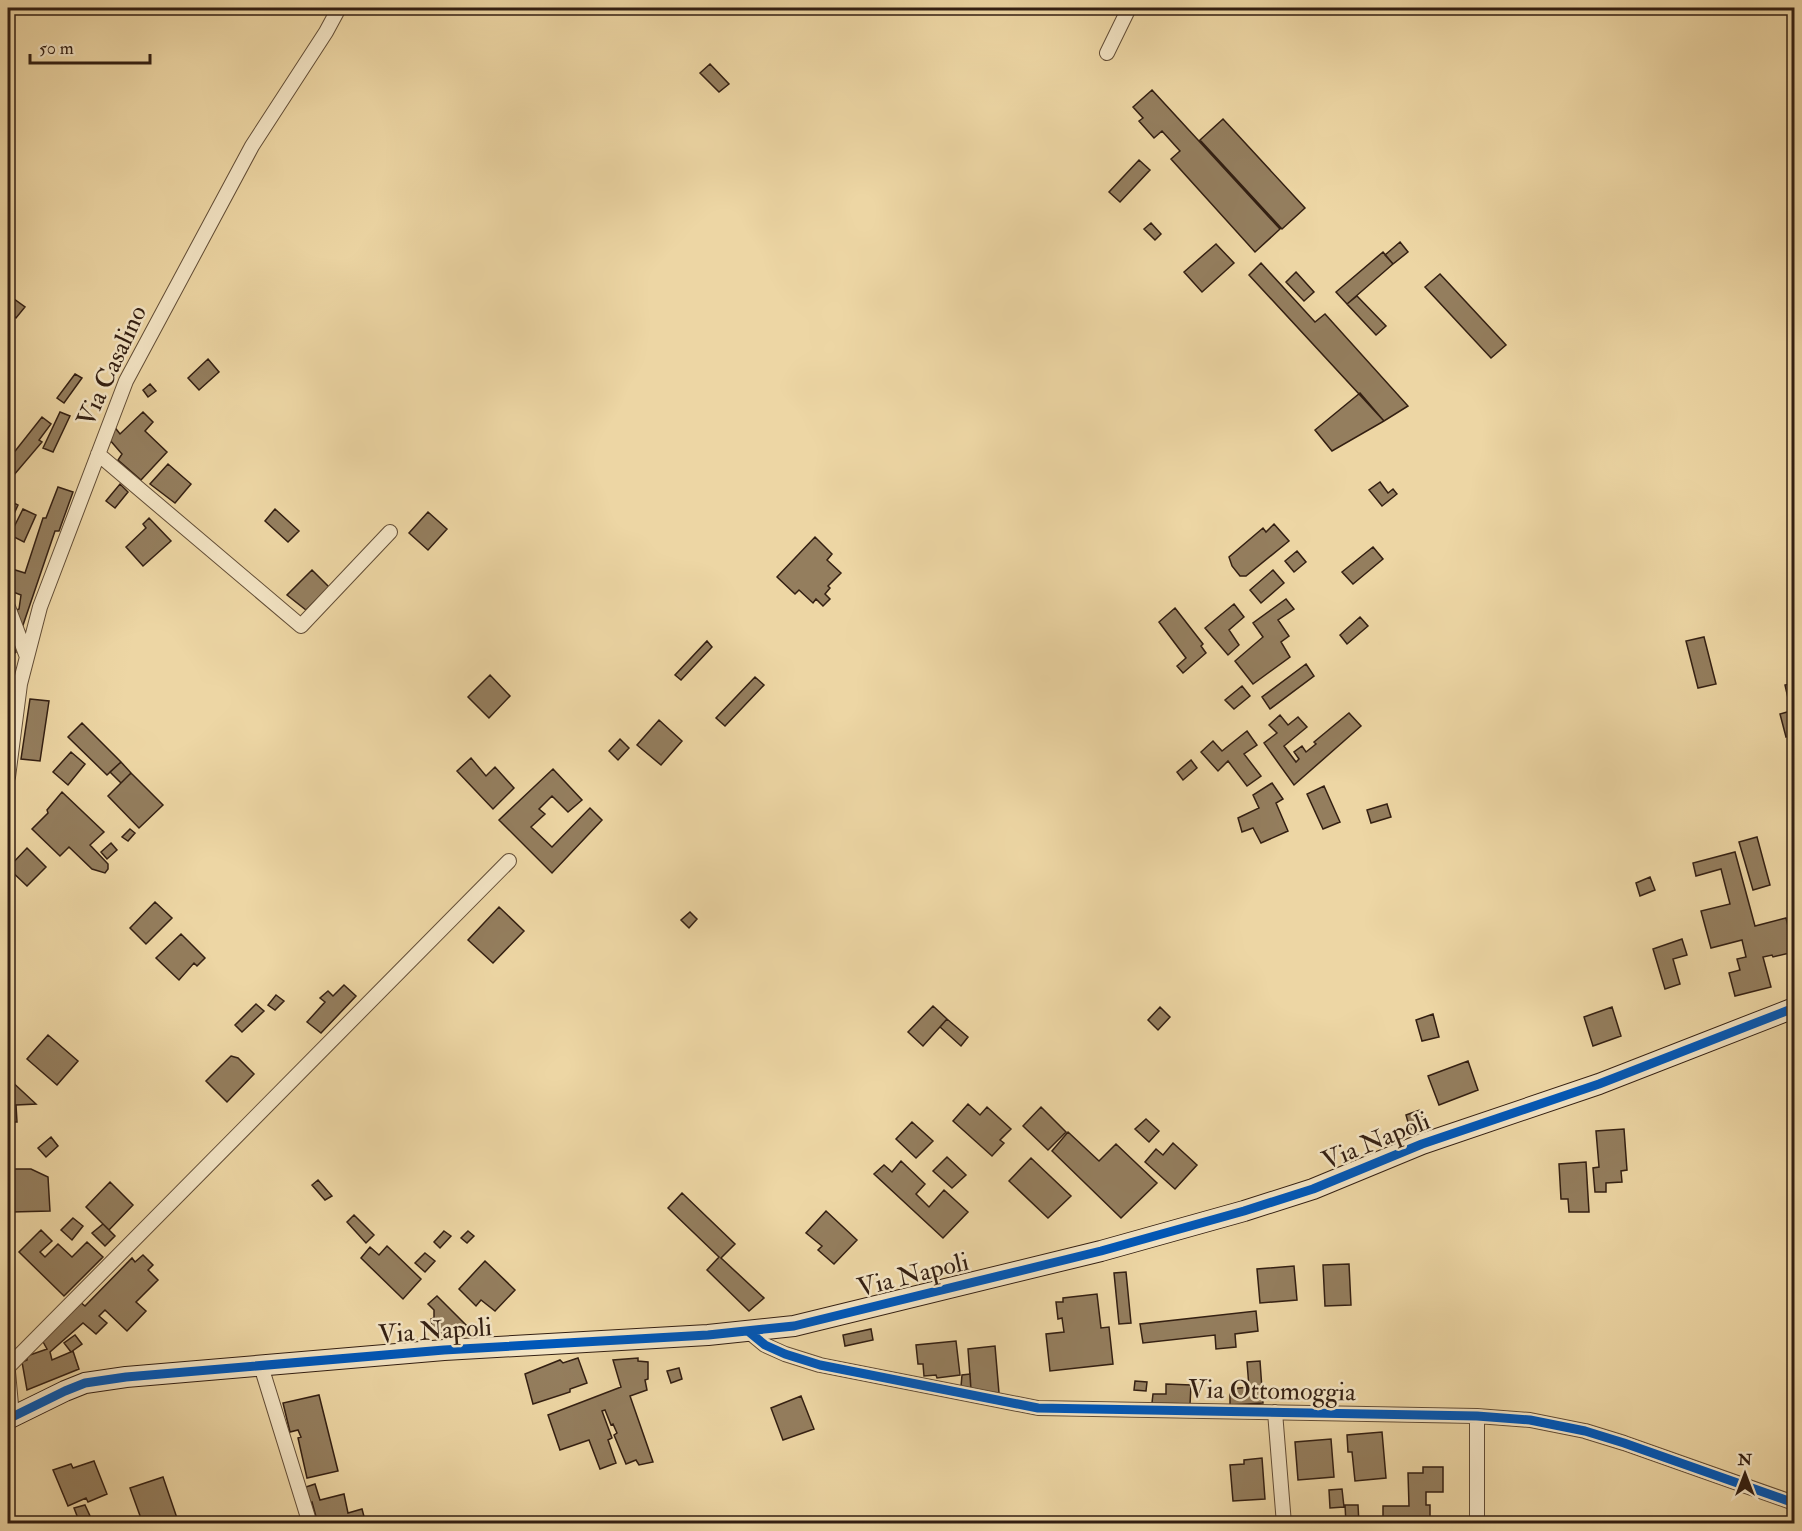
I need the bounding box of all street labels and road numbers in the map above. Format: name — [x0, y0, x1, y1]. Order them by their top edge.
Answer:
street label: Via Casalino — [70, 300, 154, 432]
street label: Via Napoli — [1317, 1105, 1435, 1178]
street label: Via Napoli — [854, 1246, 972, 1305]
street label: Via Napoli — [377, 1311, 493, 1352]
street label: Via Ottomoggia — [1188, 1374, 1356, 1408]

